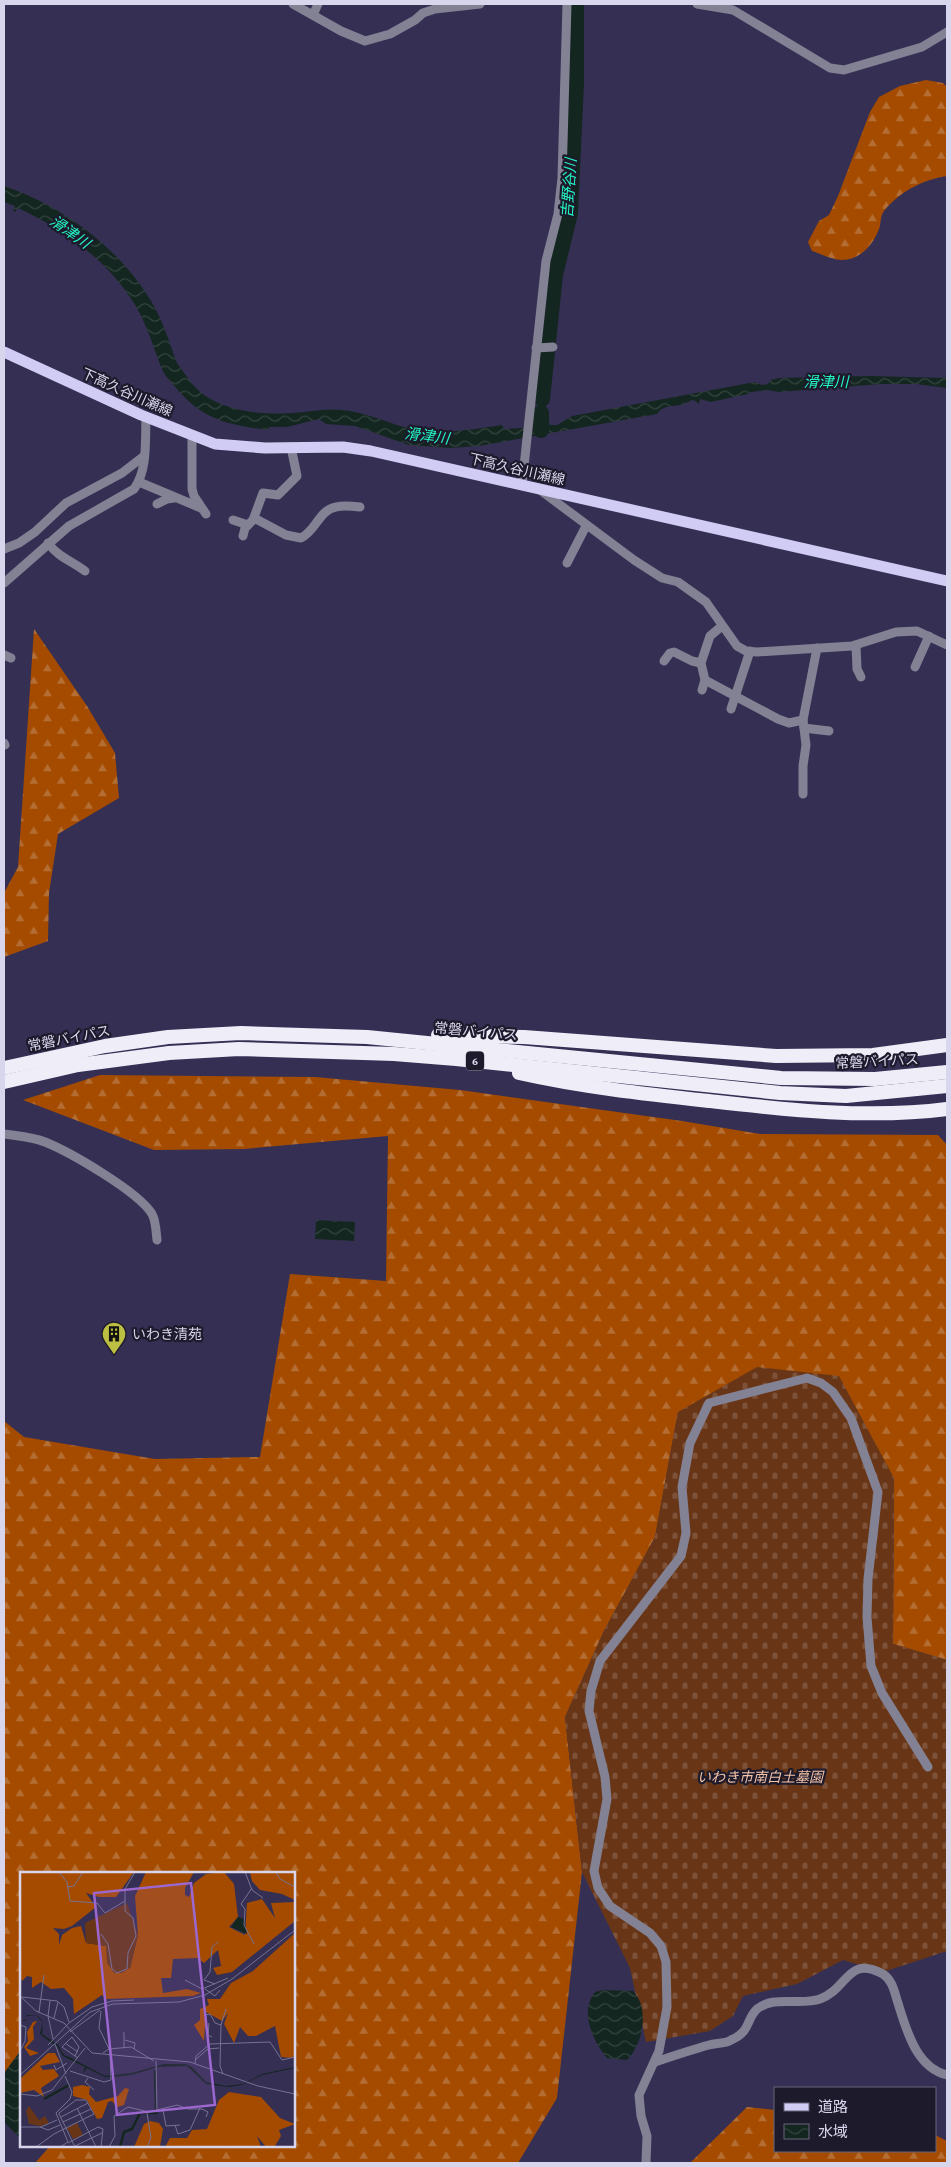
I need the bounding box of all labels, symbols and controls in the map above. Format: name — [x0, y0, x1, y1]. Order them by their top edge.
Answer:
water label: 吉野谷川 — [559, 156, 579, 218]
water label: 滑津川 — [47, 213, 95, 253]
street label: 下高久谷川瀬線 — [79, 365, 175, 419]
water label: 滑津川 — [803, 374, 850, 390]
water label: 滑津川 — [404, 425, 452, 447]
street label: 下高久谷川瀬線 — [467, 450, 567, 488]
street label: 常磐バイパス — [434, 1019, 518, 1043]
street label: 常磐バイパス — [26, 1022, 112, 1054]
street label: 常磐バイパス — [835, 1051, 919, 1071]
road number: 6 — [466, 1052, 484, 1070]
building icon: いわき清苑 — [101, 1321, 127, 1355]
place label: いわき清苑 — [132, 1326, 202, 1342]
park label: いわき市南白土墓園 — [697, 1769, 825, 1785]
inset map — [20, 1872, 295, 2147]
legend — [774, 2087, 936, 2152]
text: 道路 — [818, 2099, 848, 2115]
text: 水域 — [818, 2124, 848, 2140]

